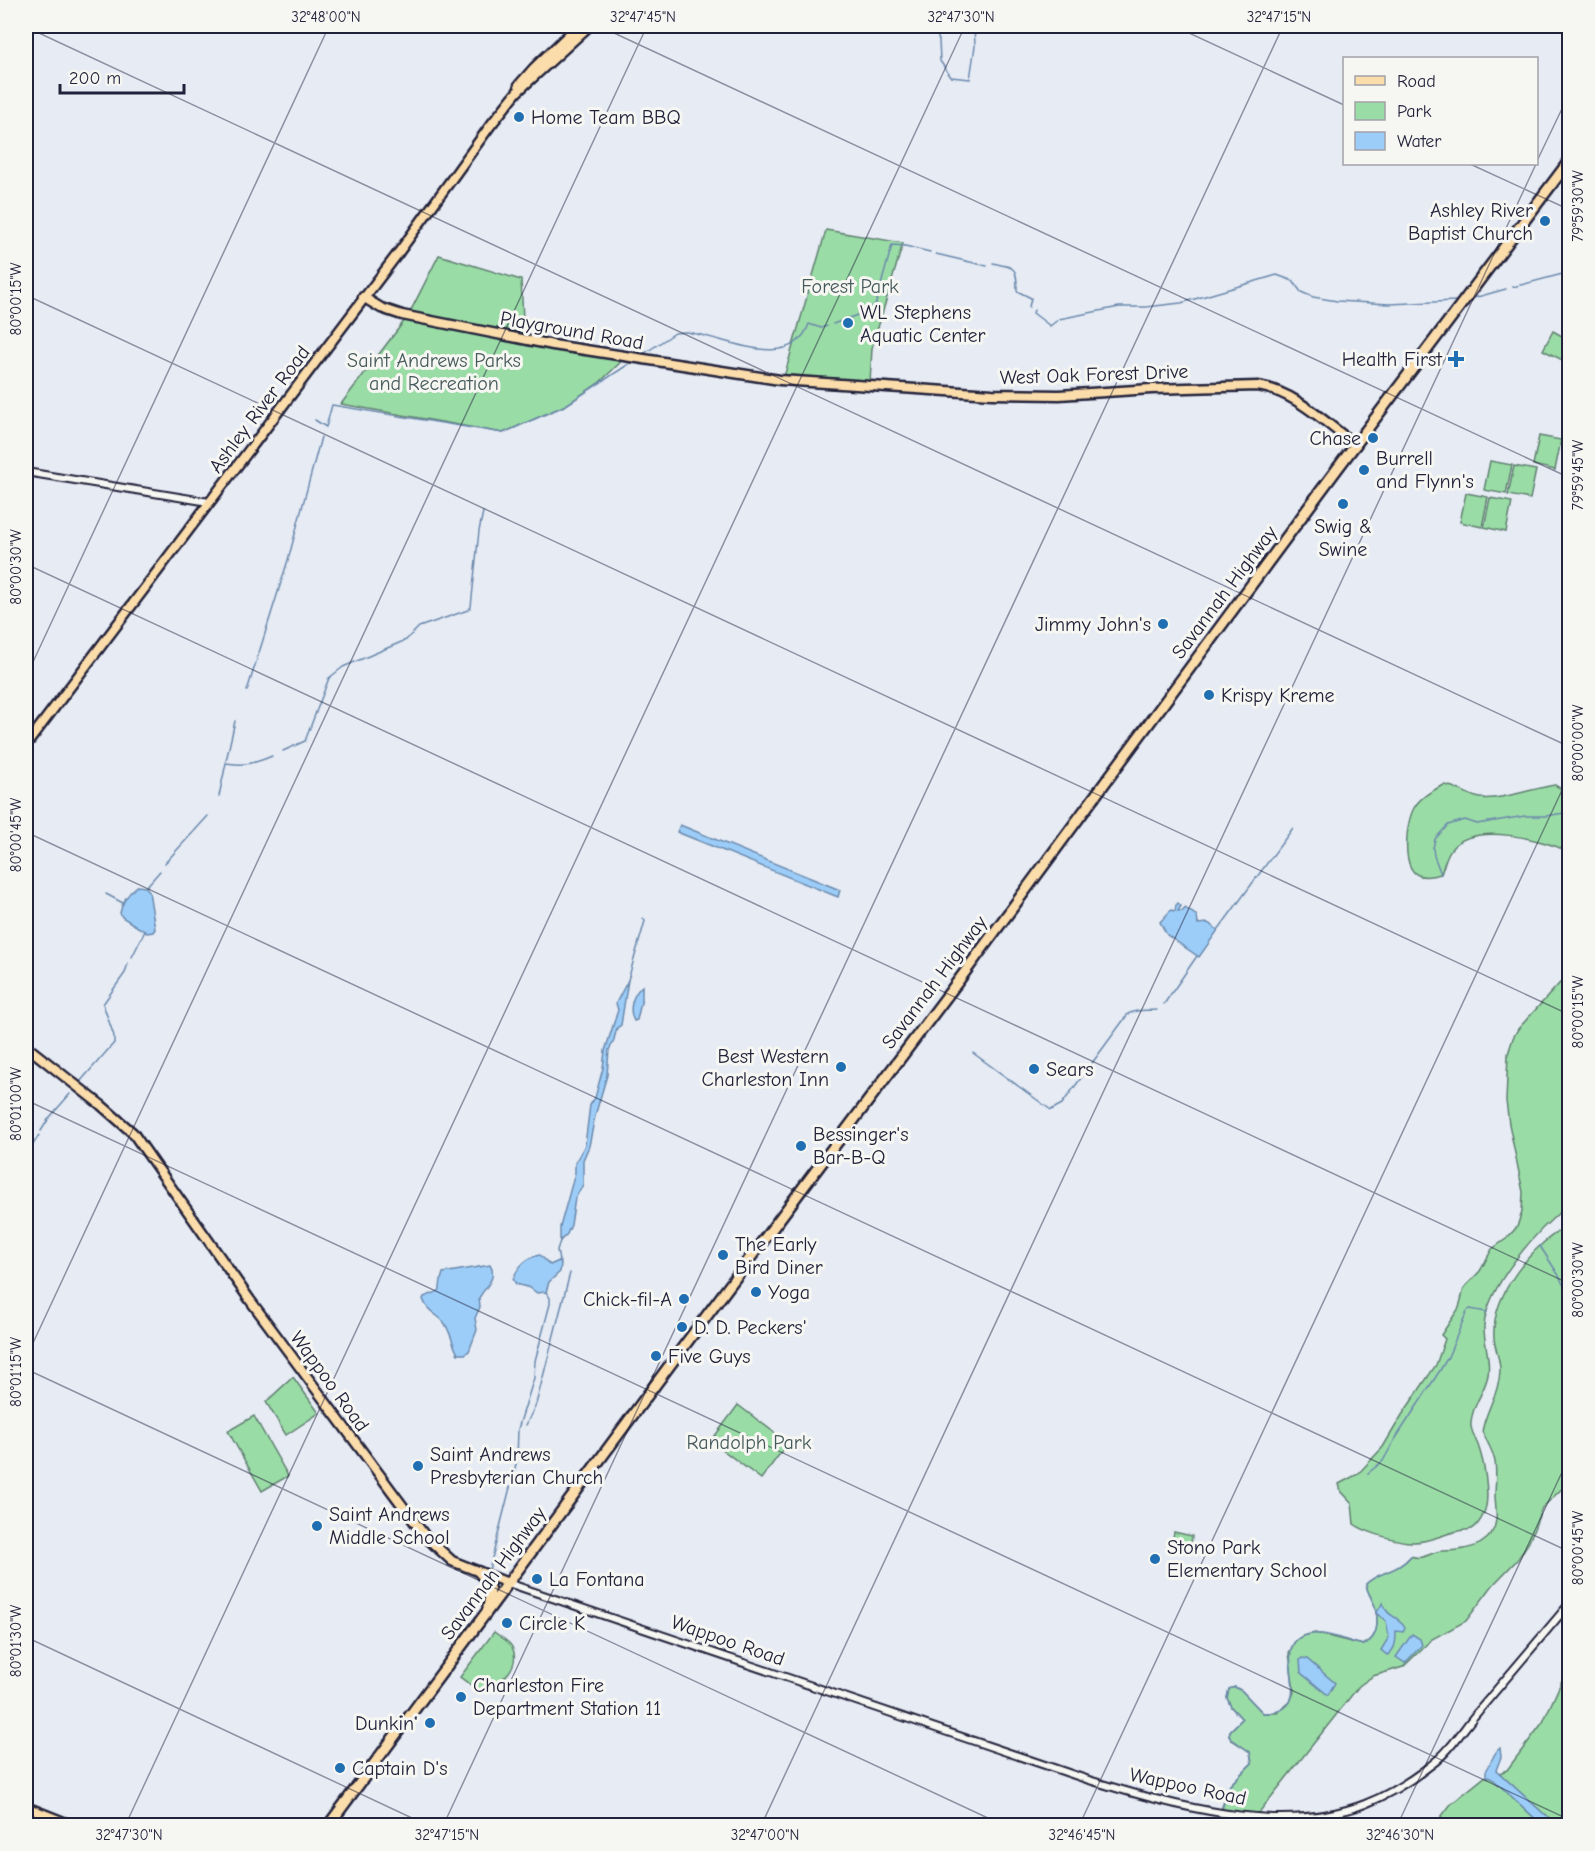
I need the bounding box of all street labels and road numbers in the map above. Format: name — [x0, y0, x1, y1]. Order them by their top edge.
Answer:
street label: Playground Road — [498, 307, 645, 354]
street label: Ashley River Road — [204, 341, 315, 477]
street label: West Oak Forest Drive — [999, 360, 1189, 389]
street label: Savannah Highway — [1167, 521, 1282, 663]
street label: Savannah Highway — [877, 911, 992, 1053]
street label: Wappoo Road — [285, 1327, 374, 1436]
street label: Savannah Highway — [436, 1502, 551, 1644]
street label: Wappoo Road — [668, 1610, 788, 1671]
street label: Wappoo Road — [1128, 1763, 1248, 1810]

